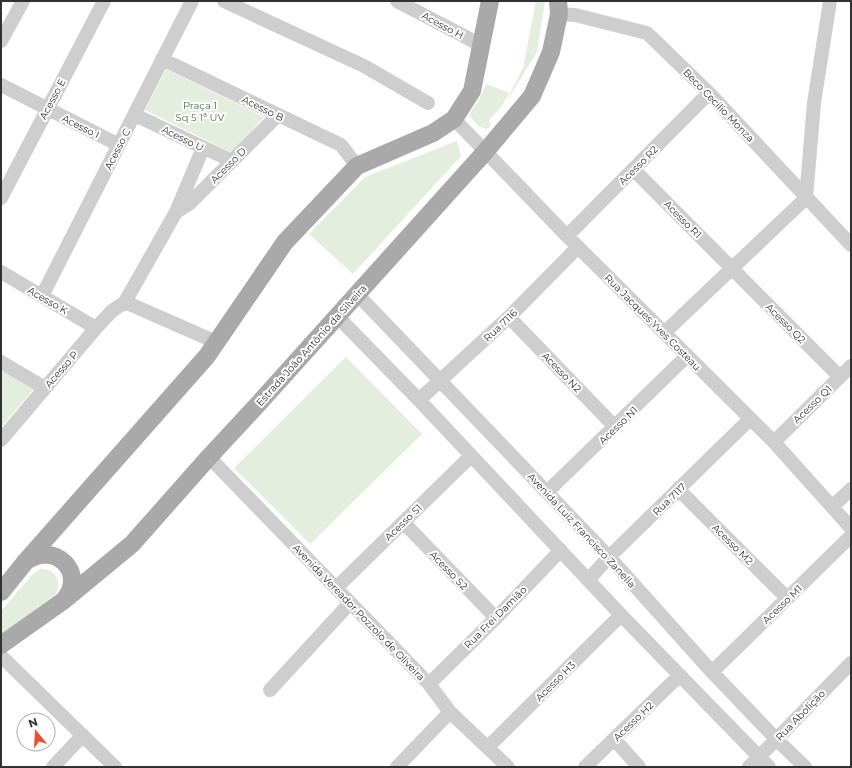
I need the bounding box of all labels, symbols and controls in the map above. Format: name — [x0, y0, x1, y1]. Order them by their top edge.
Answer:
street label: Acesso H — [420, 9, 466, 42]
street label: Beco Cecílio Monza — [680, 66, 757, 145]
street label: Acesso E — [36, 76, 69, 122]
street label: Acesso B — [240, 93, 286, 124]
park label: Praça 1 Sq 5 1ª UV — [176, 99, 224, 124]
street label: Acesso I — [60, 111, 102, 141]
street label: Acesso U — [160, 123, 206, 154]
street label: Acesso C — [102, 126, 133, 172]
street label: Acesso R2 — [616, 143, 661, 188]
street label: Acesso D — [208, 145, 249, 186]
street label: Acesso R1 — [661, 198, 704, 241]
street label: Rua Jacques Yves Costeau — [602, 271, 704, 373]
street label: Estrada João Antônio da Silveira — [253, 282, 369, 409]
street label: Acesso K — [25, 284, 71, 318]
street label: Acesso Q2 — [763, 301, 809, 346]
street label: Rua 7116 — [481, 306, 520, 344]
street label: Acesso P — [42, 348, 81, 390]
street label: Acesso N2 — [539, 349, 584, 395]
street label: Acesso Q1 — [790, 383, 835, 426]
street label: Acesso N1 — [596, 404, 641, 447]
street label: Avenida Luiz Francisco Zanella — [525, 470, 638, 591]
street label: Rua 7117 — [650, 480, 689, 518]
street label: Acesso S1 — [382, 501, 425, 543]
street label: Acesso M2 — [709, 521, 756, 568]
street label: Avenida Vereador Pozzolo de Oliveira — [290, 541, 427, 683]
street label: Acesso S2 — [427, 548, 471, 593]
street label: Acesso M1 — [760, 582, 805, 627]
street label: Rua Frei Damião — [461, 583, 529, 651]
street label: Acesso H3 — [533, 658, 578, 704]
street label: Rua Abolição — [773, 687, 828, 744]
street label: Acesso H2 — [610, 699, 656, 744]
north arrow — [16, 712, 56, 752]
text: N — [27, 714, 39, 731]

